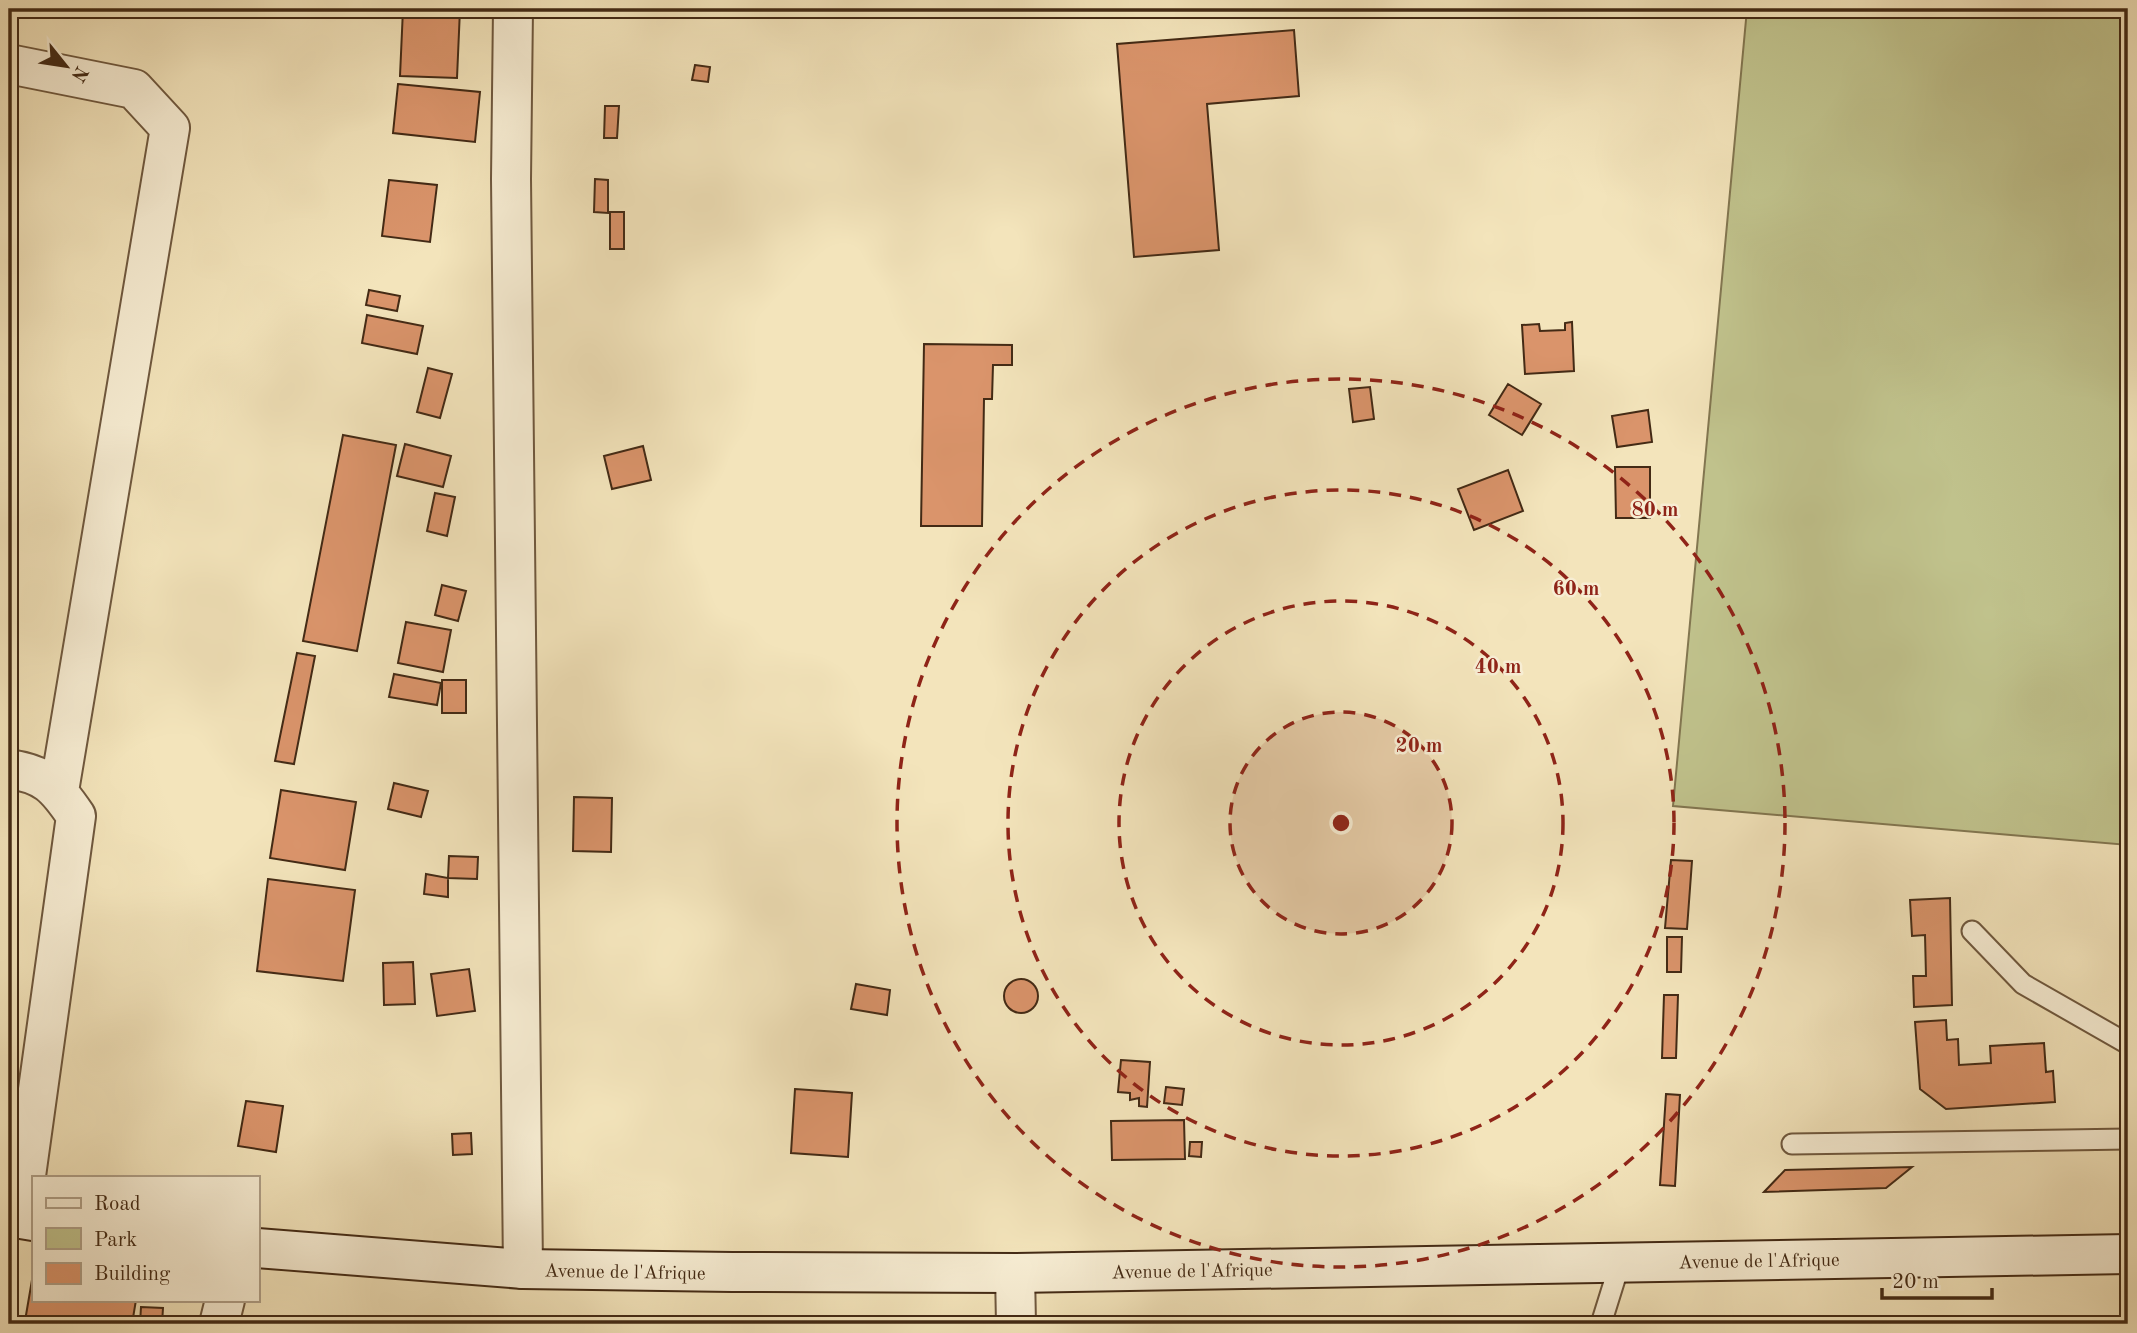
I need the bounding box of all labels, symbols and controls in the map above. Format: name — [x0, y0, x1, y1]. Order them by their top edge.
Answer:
north arrow — [32, 32, 102, 102]
text: N — [66, 62, 90, 85]
text: 80 m — [1631, 500, 1679, 521]
text: 60 m — [1552, 579, 1600, 600]
text: 40 m — [1474, 657, 1522, 678]
text: 20 m — [1395, 736, 1443, 757]
centre of rings — [1329, 811, 1353, 835]
legend — [32, 1176, 259, 1302]
text: Road — [94, 1194, 141, 1215]
text: Park — [94, 1230, 137, 1251]
street label: Avenue de l'Afrique — [1678, 1252, 1840, 1273]
scale bar — [1882, 1256, 1992, 1300]
street label: Avenue de l'Afrique — [1111, 1262, 1273, 1283]
street label: Avenue de l'Afrique — [544, 1263, 706, 1284]
text: Building — [94, 1264, 171, 1285]
text: 20 m — [1892, 1272, 1939, 1293]

